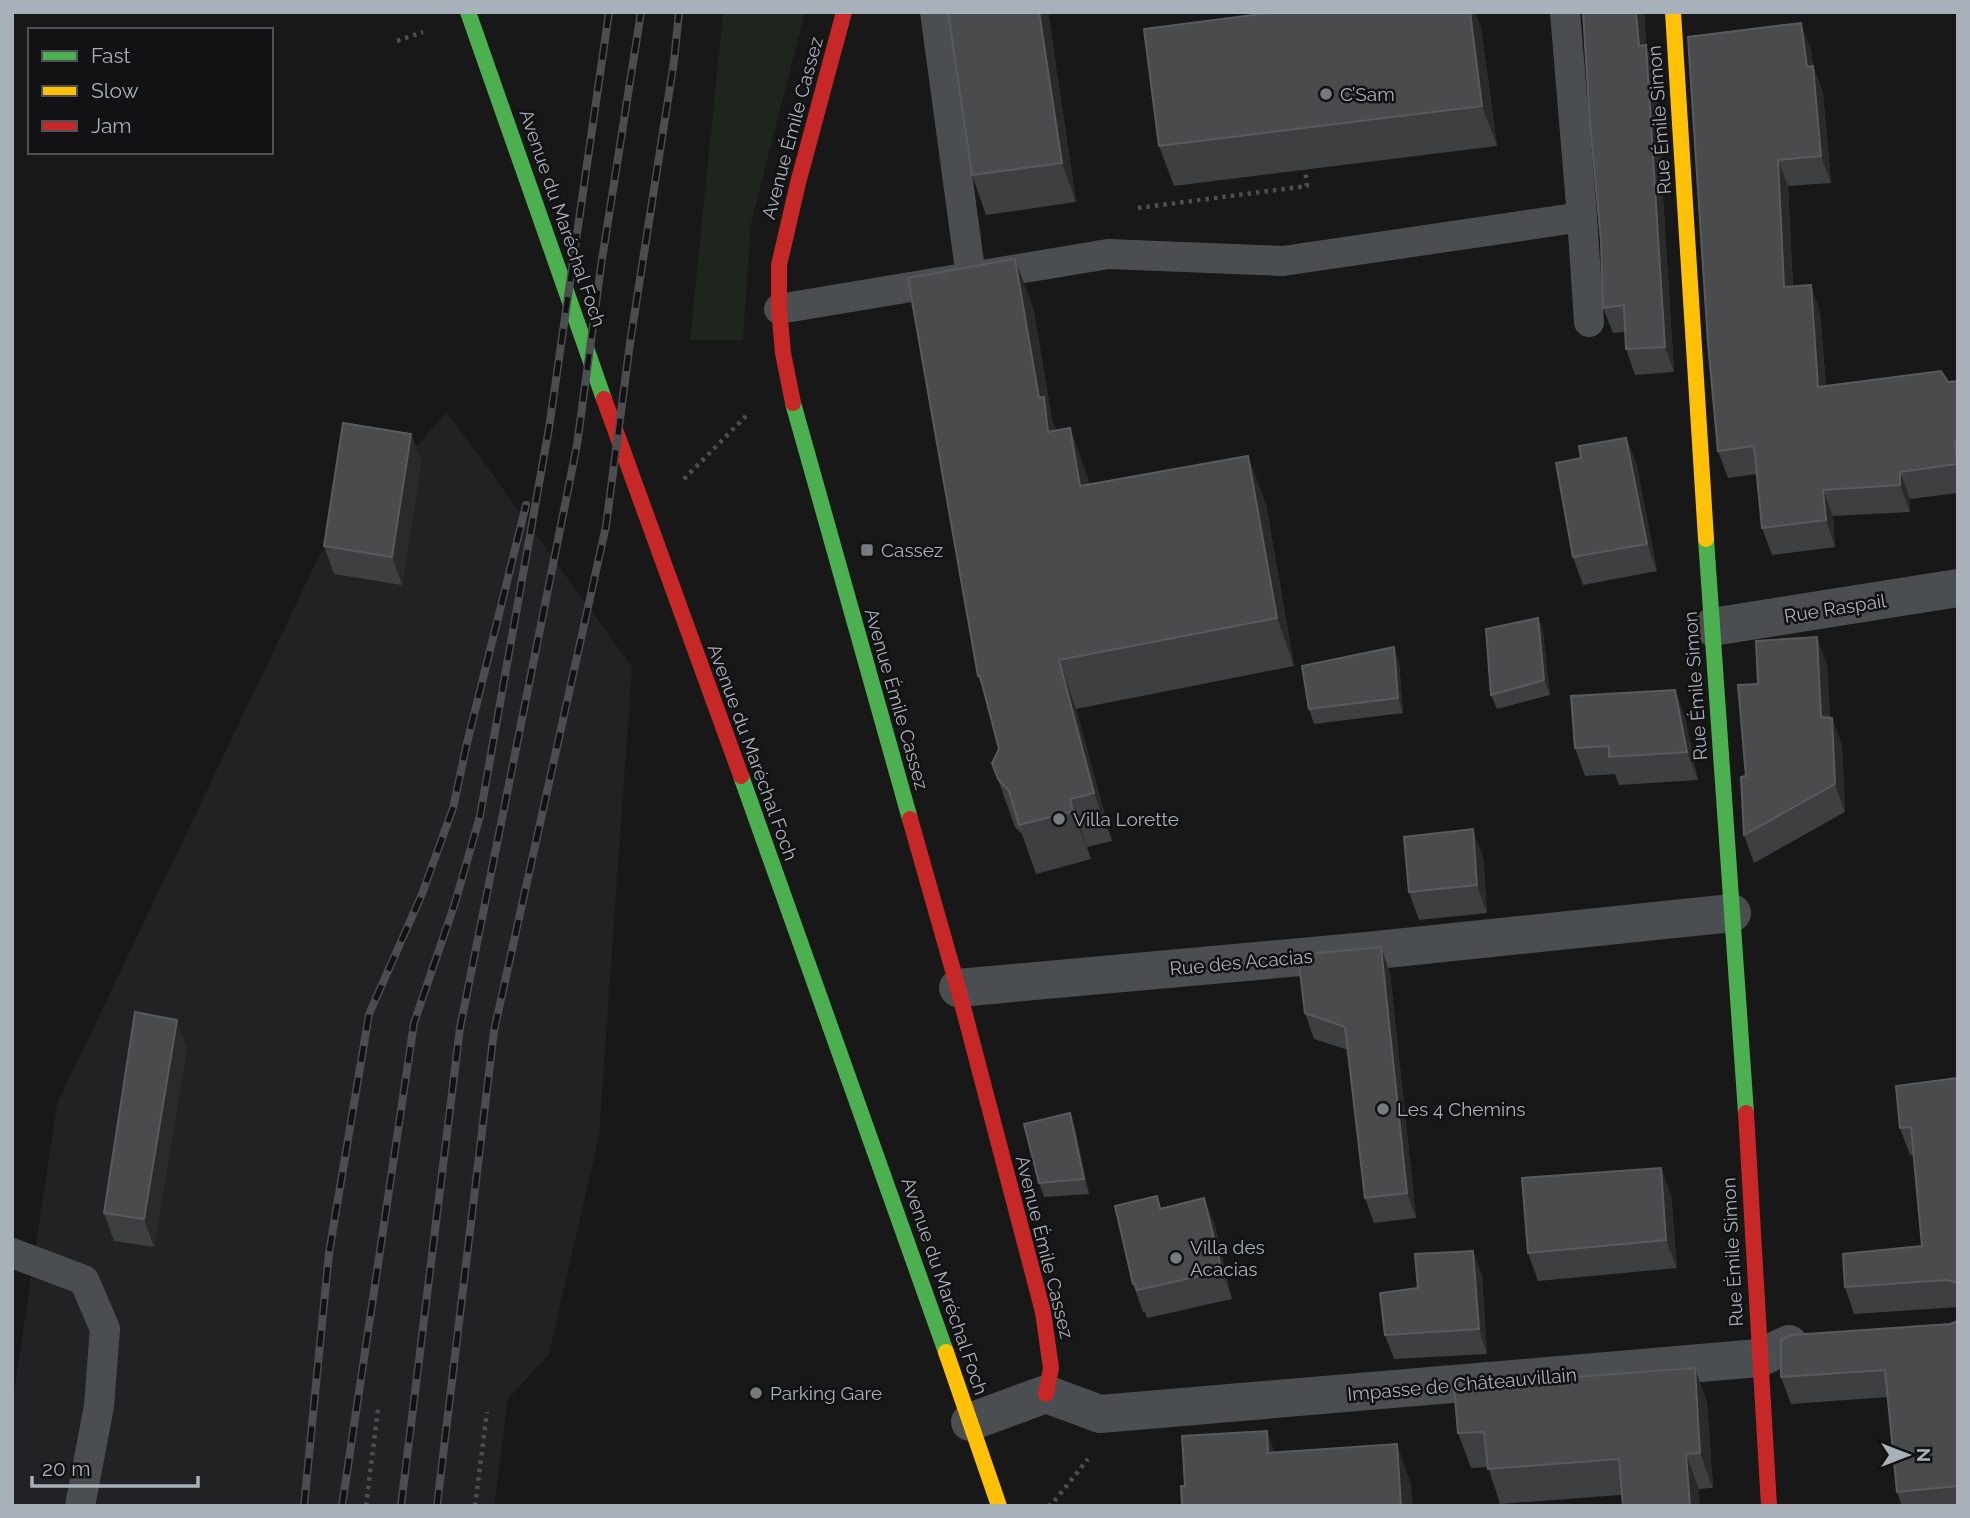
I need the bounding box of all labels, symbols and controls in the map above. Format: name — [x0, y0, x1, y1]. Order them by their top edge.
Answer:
legend — [28, 28, 273, 154]
street label: Avenue Émile Cassez — [757, 34, 827, 222]
text: Fast — [91, 43, 131, 68]
street label: Rue Émile Simon — [1643, 45, 1675, 195]
text: Slow — [91, 78, 139, 103]
place label: C’Sam — [1340, 83, 1395, 105]
marker: C’Sam — [1318, 86, 1334, 102]
street label: Avenue du Maréchal Foch — [515, 106, 611, 330]
text: Jam — [91, 113, 132, 138]
place label: Cassez — [881, 539, 943, 561]
marker: Cassez — [859, 542, 875, 558]
street label: Rue Raspail — [1783, 589, 1888, 627]
street label: Avenue Émile Cassez — [861, 606, 933, 792]
street label: Rue Émile Simon — [1679, 611, 1711, 761]
street label: Avenue du Maréchal Foch — [704, 641, 802, 863]
place label: Villa Lorette — [1073, 808, 1179, 830]
marker: Villa Lorette — [1051, 811, 1067, 827]
street label: Rue des Acacias — [1169, 945, 1313, 979]
place label: Les 4 Chemins — [1397, 1098, 1525, 1120]
marker: Les 4 Chemins — [1375, 1101, 1391, 1117]
street label: Avenue Émile Cassez — [1012, 1153, 1078, 1341]
street label: Avenue du Maréchal Foch — [897, 1174, 993, 1398]
street label: Rue Émile Simon — [1717, 1177, 1747, 1327]
place label: Villa des Acacias — [1190, 1236, 1265, 1280]
marker: Villa des Acacias — [1168, 1250, 1184, 1266]
street label: Impasse de Châteauvillain — [1346, 1363, 1578, 1405]
place label: Parking Gare — [770, 1382, 882, 1404]
marker: Parking Gare — [748, 1385, 764, 1401]
north arrow — [1872, 1420, 1942, 1490]
scale bar — [32, 1444, 198, 1488]
text: N — [1913, 1448, 1935, 1462]
text: 20 m — [42, 1456, 90, 1481]

